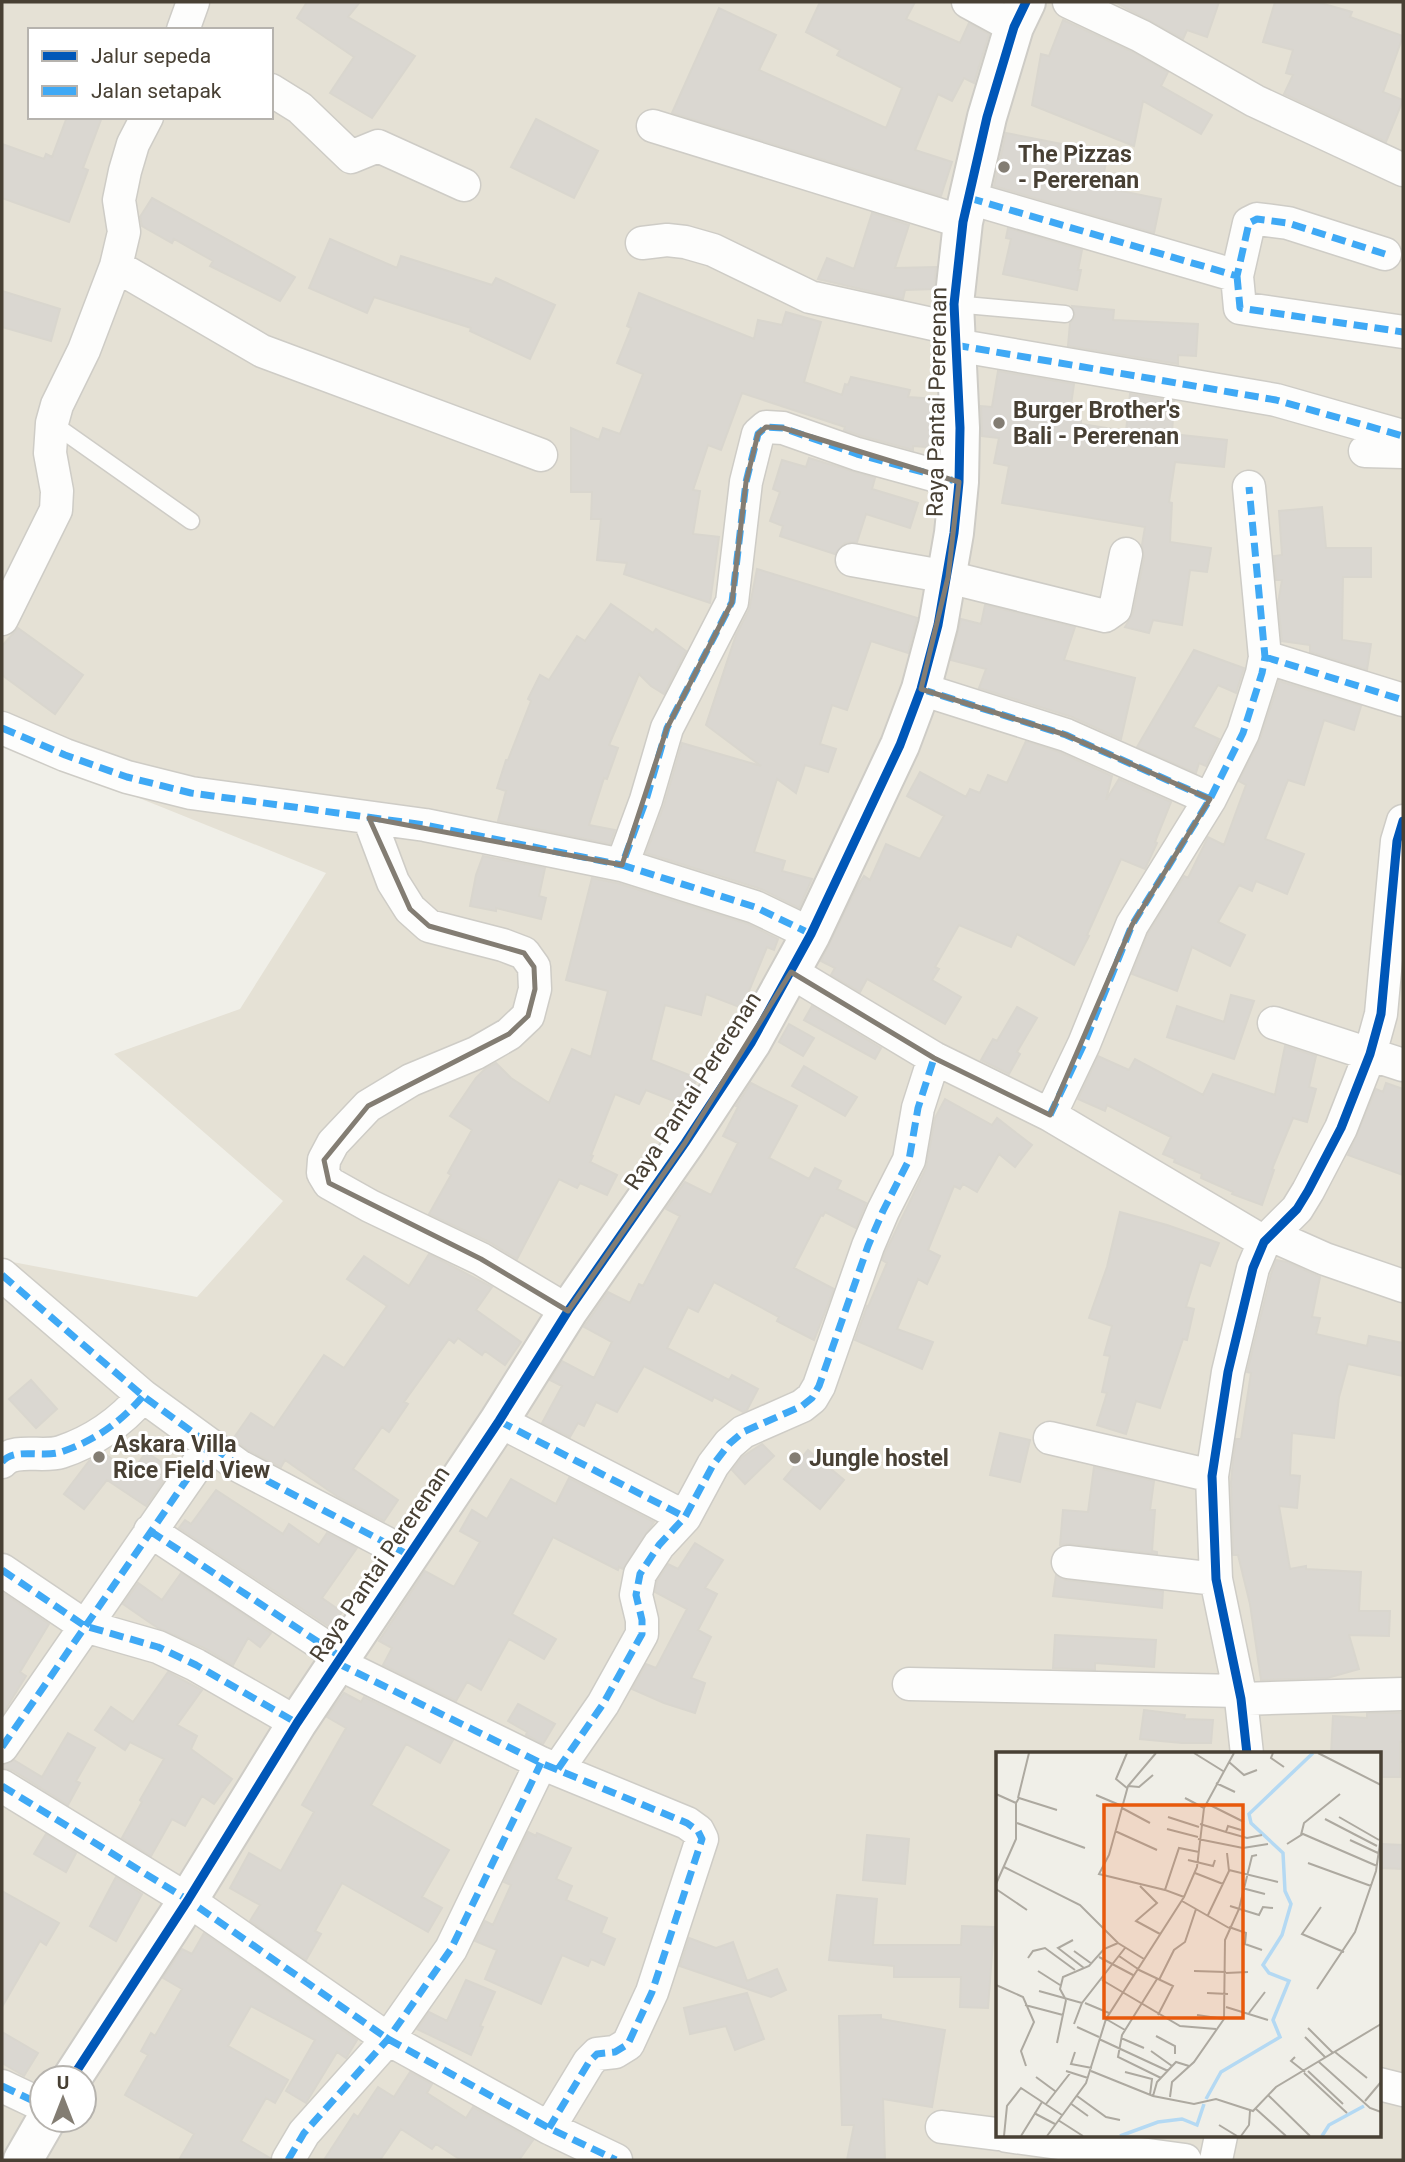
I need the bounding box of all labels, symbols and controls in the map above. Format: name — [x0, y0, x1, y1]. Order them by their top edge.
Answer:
legend — [28, 28, 273, 119]
text: Jalur sepeda — [91, 44, 211, 68]
text: Jalan setapak — [91, 79, 222, 103]
place label: The Pizzas - Pererenan — [1018, 141, 1139, 194]
marker: The Pizzas - Pererenan — [996, 159, 1012, 175]
street label: Raya Pantai Pererenan — [921, 287, 953, 517]
place label: Burger Brother's Bali - Pererenan — [1013, 397, 1180, 450]
marker: Burger Brother's Bali - Pererenan — [991, 415, 1007, 431]
street label: Raya Pantai Pererenan — [619, 987, 767, 1195]
place label: Askara Villa Rice Field View — [113, 1431, 270, 1484]
place label: Jungle hostel — [809, 1445, 949, 1472]
marker: Askara Villa Rice Field View — [91, 1449, 107, 1465]
marker: Jungle hostel — [787, 1450, 803, 1466]
street label: Raya Pantai Pererenan — [304, 1461, 456, 1667]
inset map — [996, 1752, 1380, 2138]
north arrow — [28, 2064, 98, 2134]
text: U — [57, 2071, 69, 2094]

